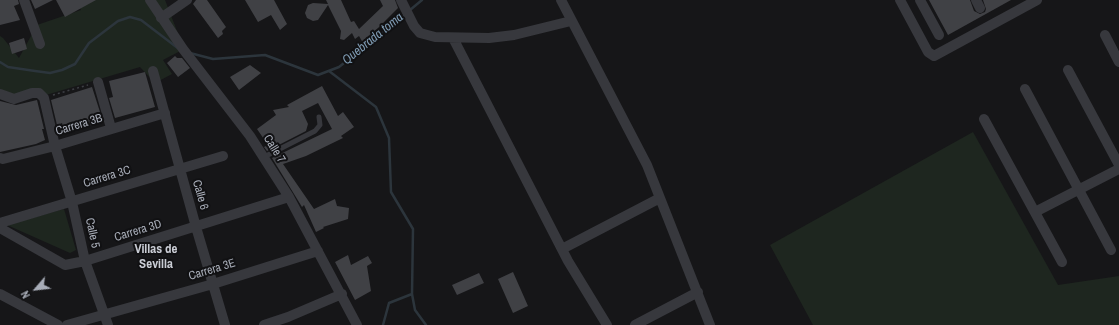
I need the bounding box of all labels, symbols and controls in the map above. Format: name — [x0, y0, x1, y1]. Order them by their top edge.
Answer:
water label: Quebrada toma — [339, 10, 407, 68]
street label: Carrera 3B — [54, 111, 104, 139]
street label: Calle 7 — [260, 132, 288, 166]
street label: Carrera 3C — [82, 163, 132, 191]
street label: Calle 6 — [189, 178, 211, 212]
street label: Calle 5 — [82, 217, 102, 249]
street label: Carrera 3D — [113, 217, 163, 245]
district label: Villas de Sevilla — [134, 242, 178, 273]
street label: Carrera 3E — [187, 256, 237, 284]
north arrow — [16, 269, 56, 309]
text: N — [18, 288, 33, 301]

